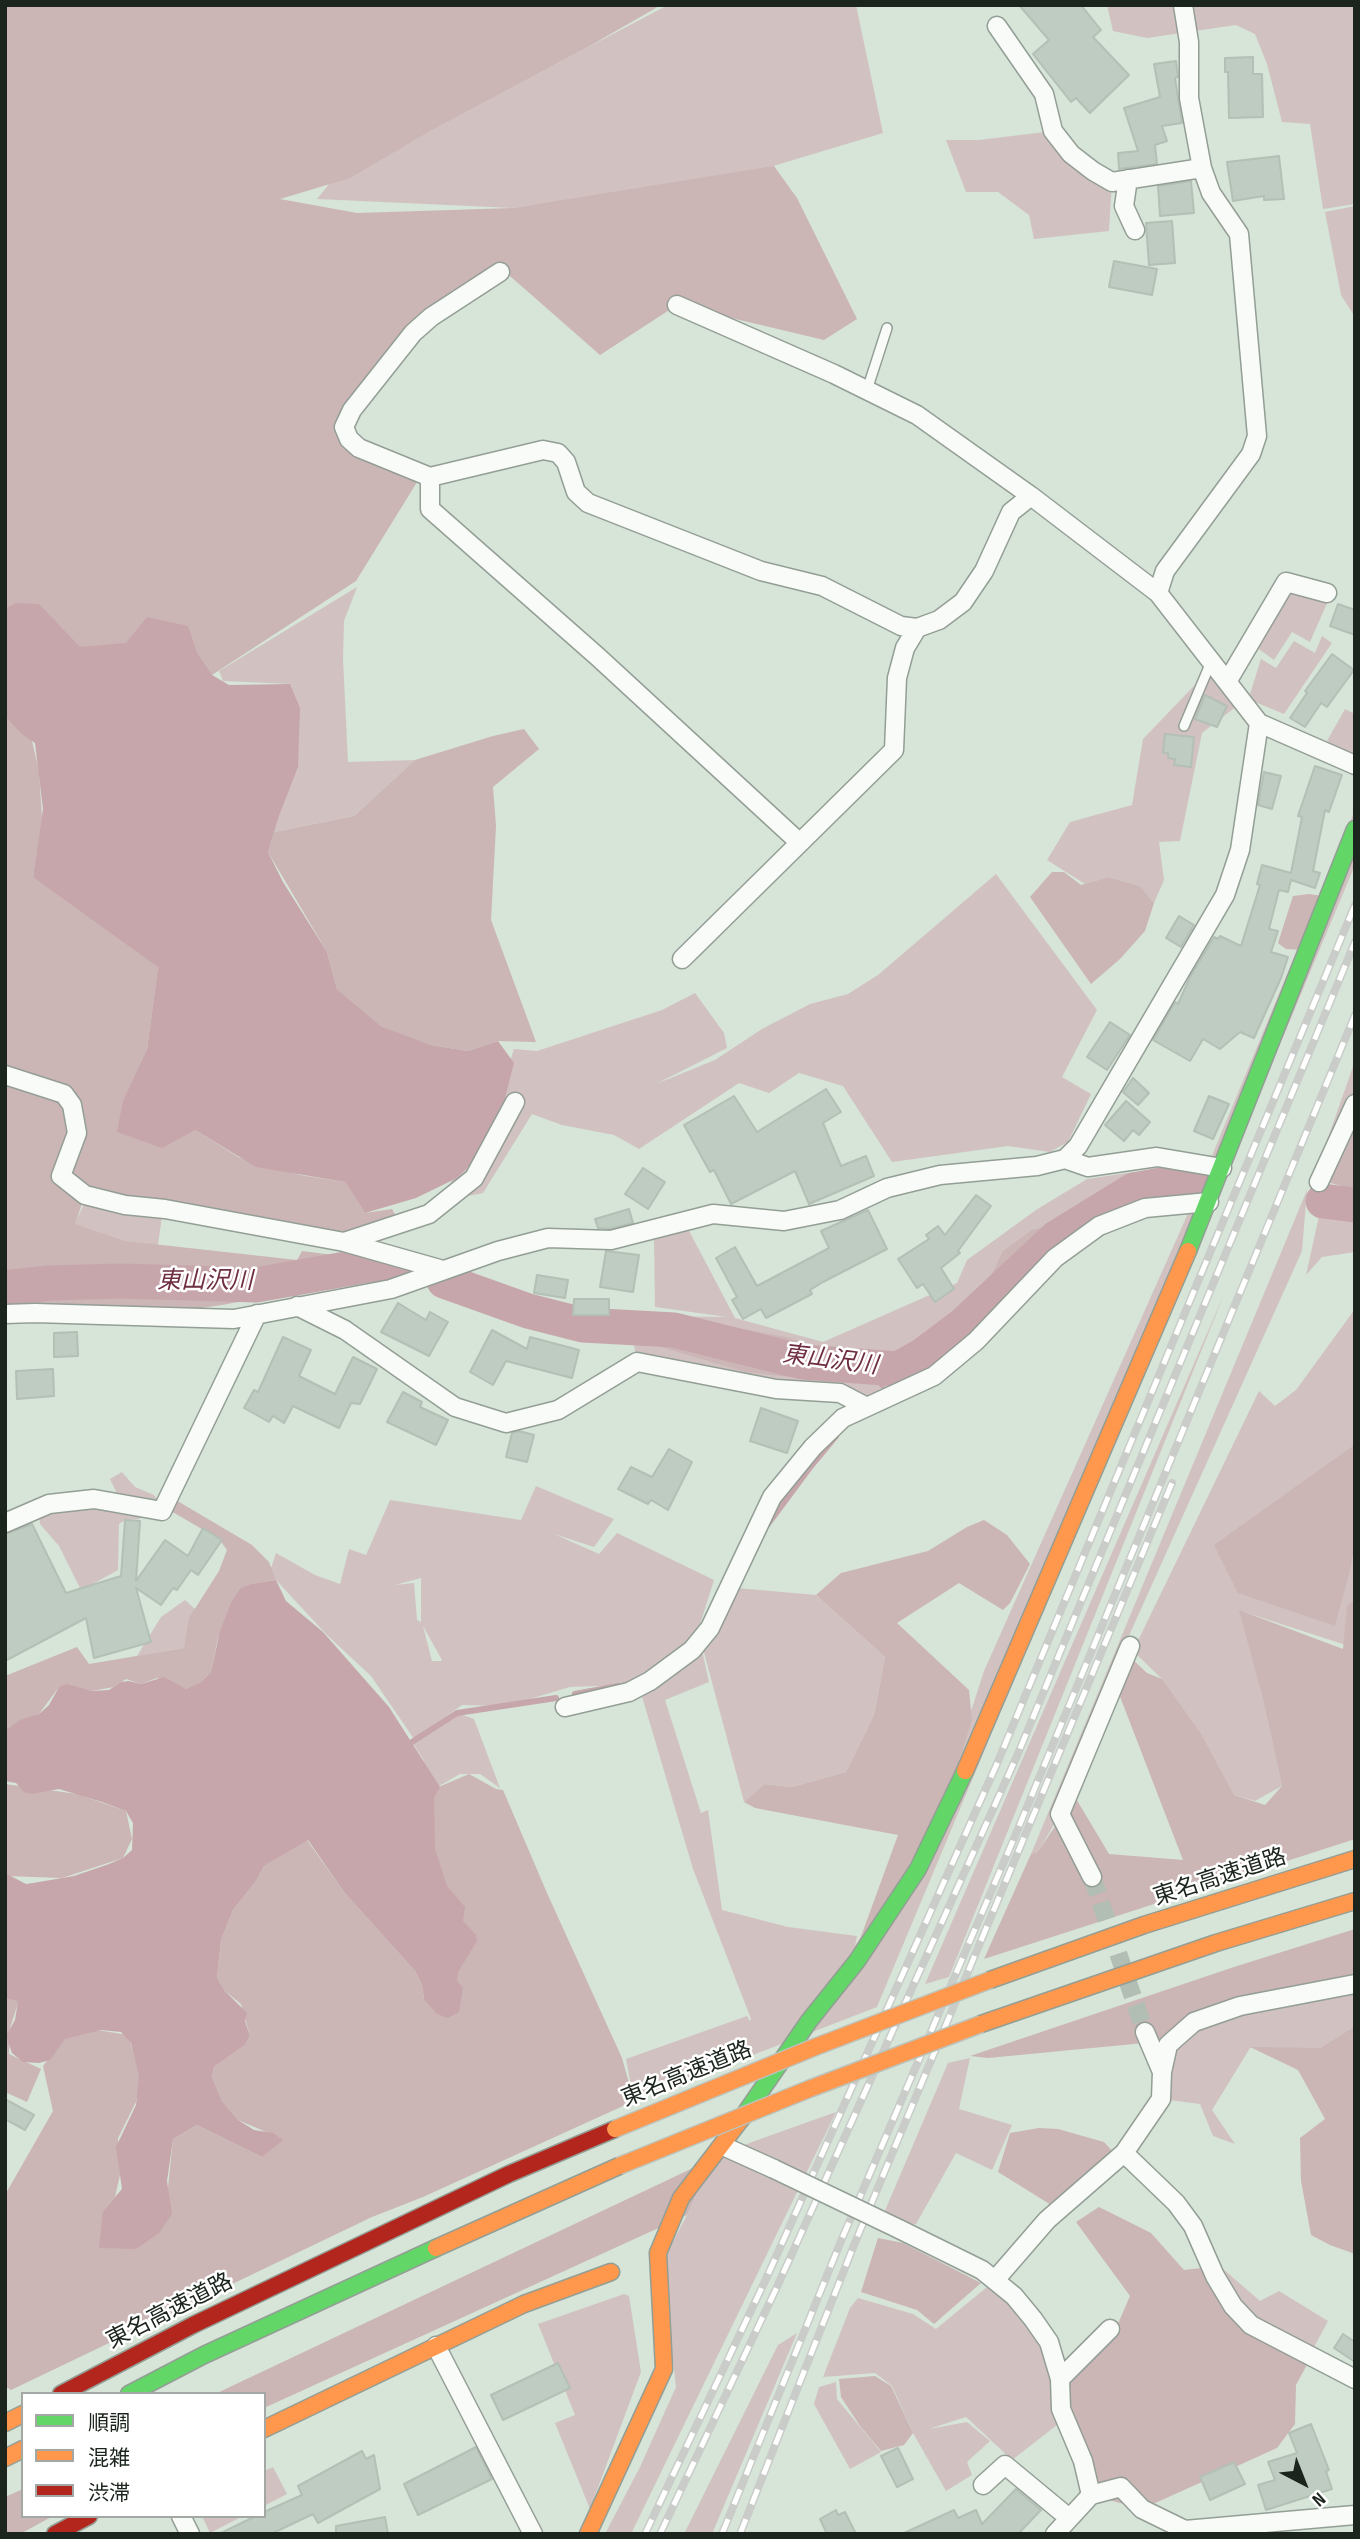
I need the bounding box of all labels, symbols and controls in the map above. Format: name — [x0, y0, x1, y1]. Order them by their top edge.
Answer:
water label: 東山沢川 — [157, 1268, 253, 1296]
water label: 東山沢川 — [781, 1341, 879, 1381]
street label: 東名高速道路 — [1150, 1844, 1290, 1912]
street label: 東名高速道路 — [618, 2036, 756, 2114]
street label: 東名高速道路 — [102, 2268, 238, 2356]
legend — [21, 2392, 266, 2518]
text: 順調 — [88, 2411, 130, 2436]
text: 混雑 — [88, 2446, 130, 2471]
north arrow — [1269, 2448, 1339, 2518]
text: 渋滞 — [88, 2481, 130, 2506]
text: N — [1307, 2487, 1330, 2511]

